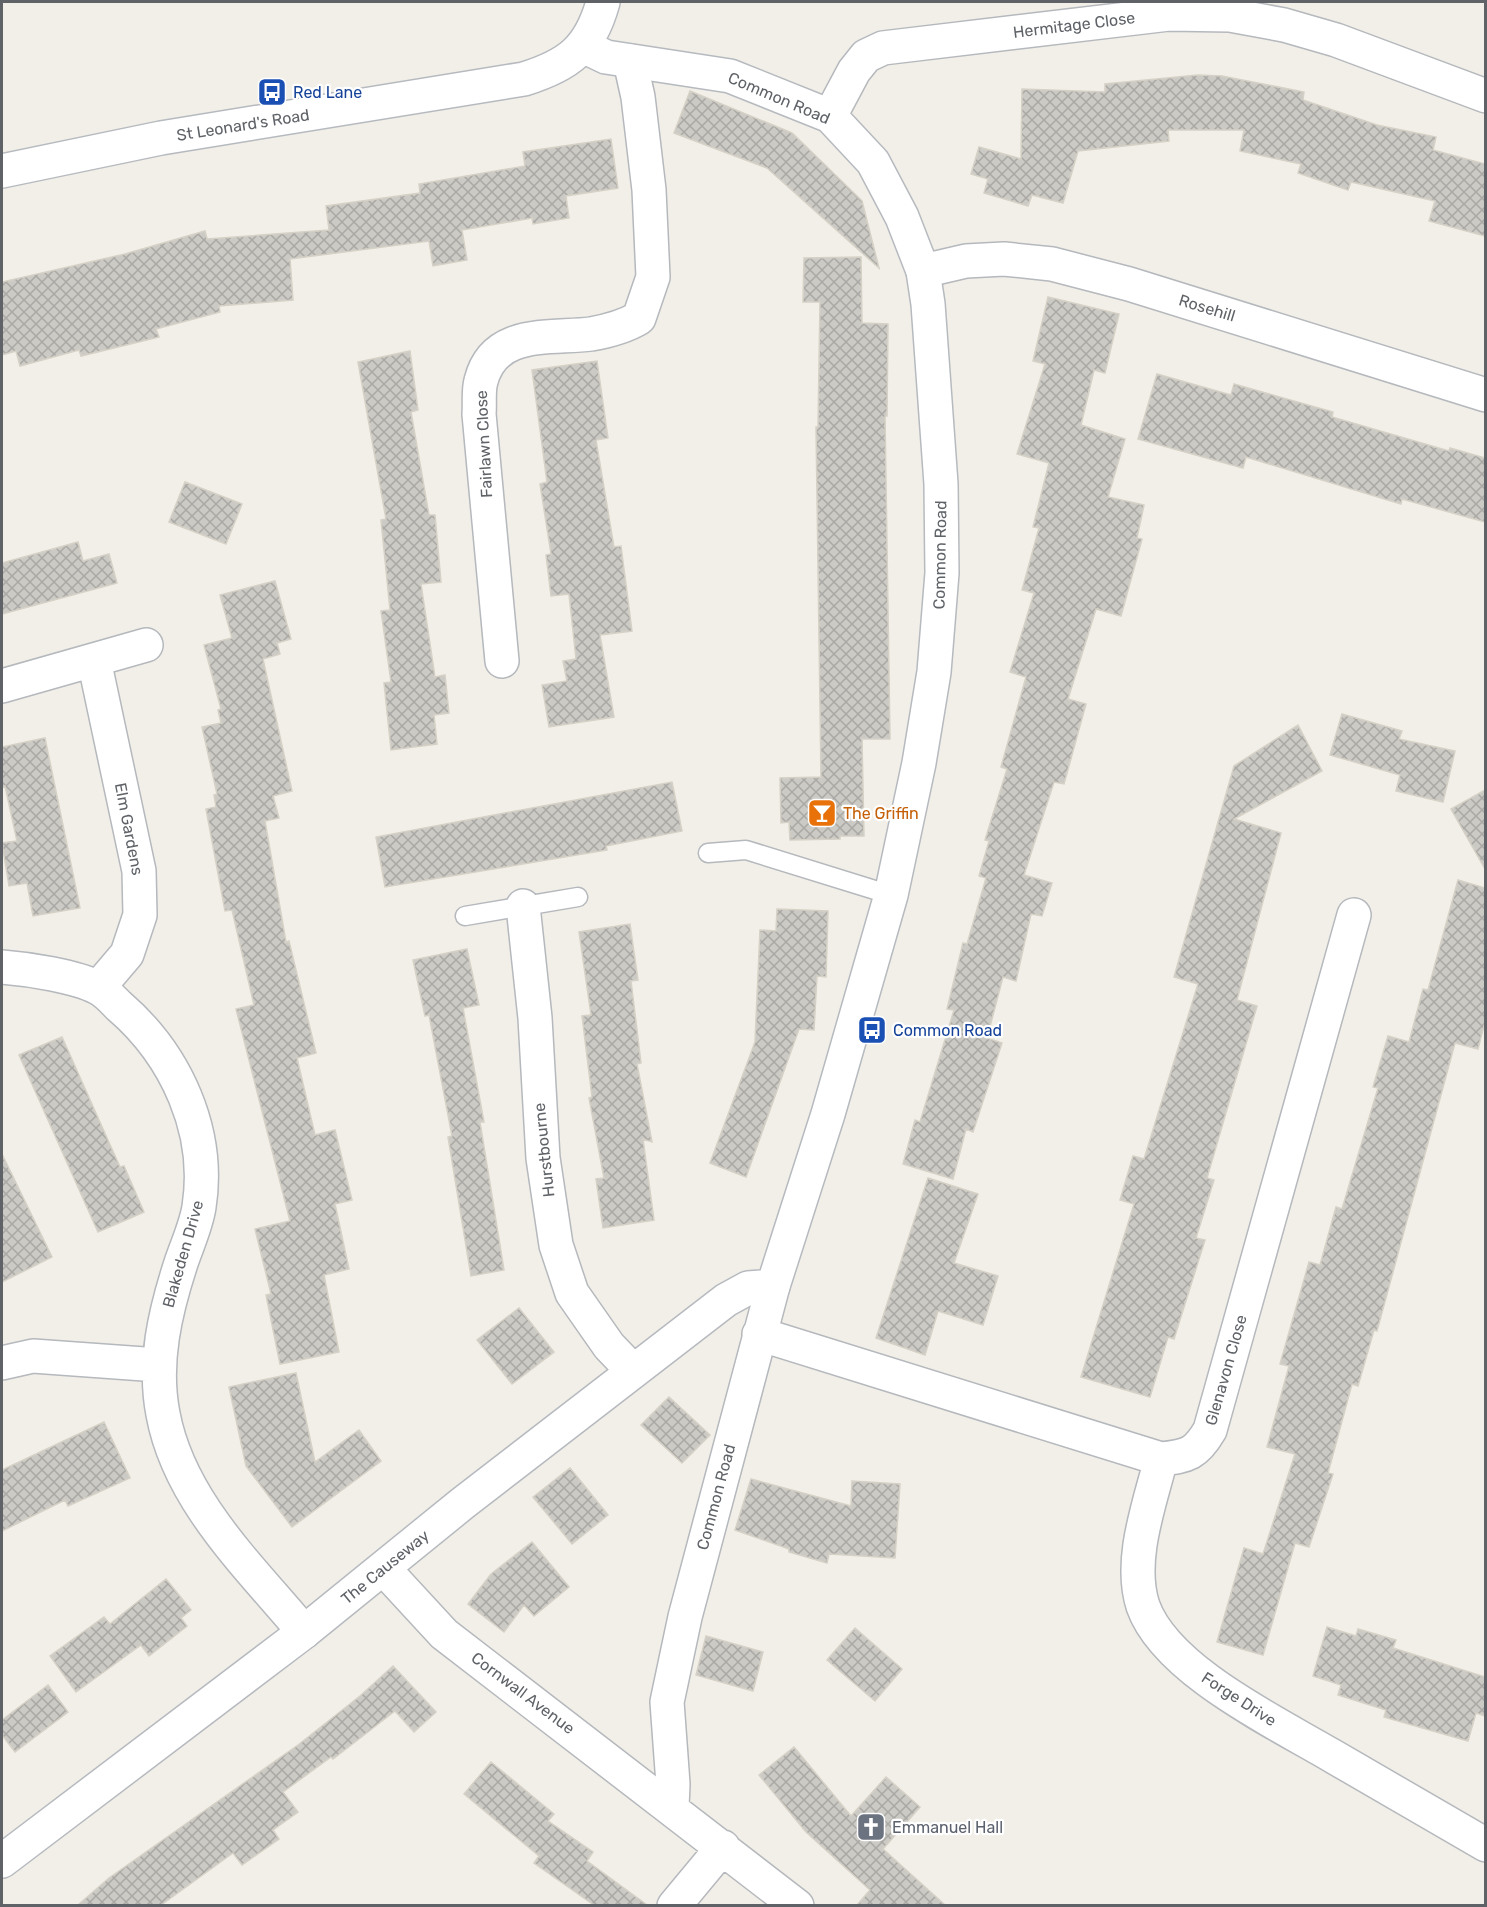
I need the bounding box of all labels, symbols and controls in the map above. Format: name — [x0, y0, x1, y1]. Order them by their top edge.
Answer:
street label: Hermitage Close — [1012, 8, 1136, 42]
street label: Common Road — [725, 68, 833, 128]
bus stop icon: Red Lane — [256, 76, 288, 108]
place label: Red Lane — [293, 83, 362, 102]
street label: St Leonard's Road — [175, 105, 311, 145]
street label: Rosehill — [1176, 290, 1238, 326]
street label: Fairlawn Close — [472, 390, 496, 498]
street label: Common Road — [930, 500, 950, 610]
street label: Elm Gardens — [111, 781, 147, 877]
bar icon: The Griffin — [806, 797, 838, 829]
place label: The Griffin — [843, 804, 919, 823]
bus stop icon: Common Road — [856, 1014, 888, 1046]
place label: Common Road — [893, 1021, 1002, 1040]
street label: Hurstbourne — [530, 1102, 558, 1198]
street label: Blakeden Drive — [159, 1198, 207, 1310]
street label: Glenavon Close — [1201, 1312, 1251, 1428]
street label: Common Road — [693, 1442, 739, 1552]
street label: The Causeway — [337, 1526, 433, 1608]
street label: Cornwall Avenue — [468, 1648, 578, 1738]
street label: Forge Drive — [1198, 1668, 1280, 1730]
church icon: Emmanuel Hall — [855, 1811, 887, 1843]
place label: Emmanuel Hall — [892, 1818, 1003, 1837]

